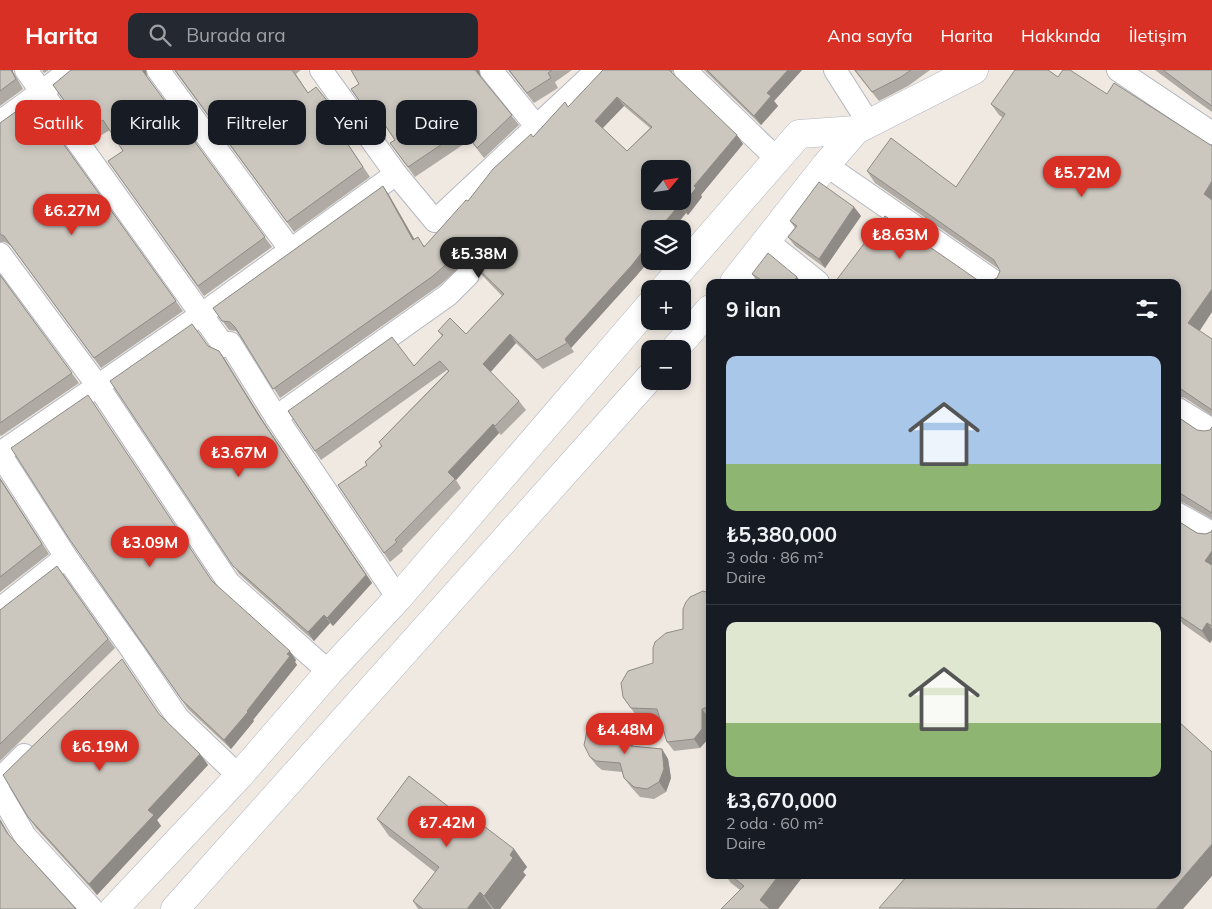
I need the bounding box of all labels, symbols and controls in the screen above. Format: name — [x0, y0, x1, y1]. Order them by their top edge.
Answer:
search box — [128, 13, 478, 58]
text: Harita — [25, 20, 98, 50]
icon: search — [146, 21, 174, 49]
text: Burada ara — [186, 23, 286, 47]
text: Ana sayfa — [827, 24, 913, 47]
text: Harita — [941, 24, 993, 47]
text: Hakkında — [1021, 24, 1101, 47]
text: İletişim — [1129, 24, 1187, 47]
chip: Satılık — [15, 100, 101, 145]
chip: Kiralık — [111, 100, 198, 145]
chip: Filtreler — [208, 100, 306, 145]
chip: Yeni — [316, 100, 386, 145]
chip: Daire — [396, 100, 477, 145]
pin: ₺5.72M — [1041, 156, 1123, 198]
north arrow — [641, 160, 691, 210]
map controls — [641, 160, 691, 390]
text: ₺5.72M — [1054, 162, 1110, 182]
pin: ₺6.27M — [31, 194, 113, 236]
text: ₺6.27M — [44, 200, 100, 220]
pin: ₺8.63M — [859, 218, 941, 260]
button: layers — [641, 220, 691, 270]
text: ₺8.63M — [872, 224, 928, 244]
pin: ₺5.38M — [438, 236, 520, 279]
text: ₺5.38M — [451, 243, 507, 263]
button: + — [641, 280, 691, 330]
icon: filters — [1133, 295, 1161, 323]
text: 9 ilan — [726, 296, 781, 322]
button: − — [641, 340, 691, 390]
icon: home — [899, 389, 989, 479]
pin: ₺3.67M — [198, 436, 280, 478]
text: ₺3.67M — [211, 442, 267, 462]
text: ₺5,380,000 — [726, 521, 837, 547]
pin: ₺3.09M — [109, 526, 191, 568]
text: ₺3.09M — [122, 532, 178, 552]
text: 3 oda · 86 m² — [726, 547, 824, 567]
text: Daire — [726, 567, 766, 587]
icon: home — [899, 654, 989, 744]
pin: ₺4.48M — [584, 712, 666, 755]
text: ₺4.48M — [597, 719, 653, 739]
pin: ₺6.19M — [59, 730, 141, 772]
text: ₺6.19M — [72, 736, 128, 756]
text: ₺3,670,000 — [726, 787, 837, 813]
pin: ₺7.42M — [406, 806, 488, 848]
text: ₺7.42M — [419, 812, 475, 832]
text: 2 oda · 60 m² — [726, 813, 824, 833]
text: Daire — [726, 833, 766, 853]

